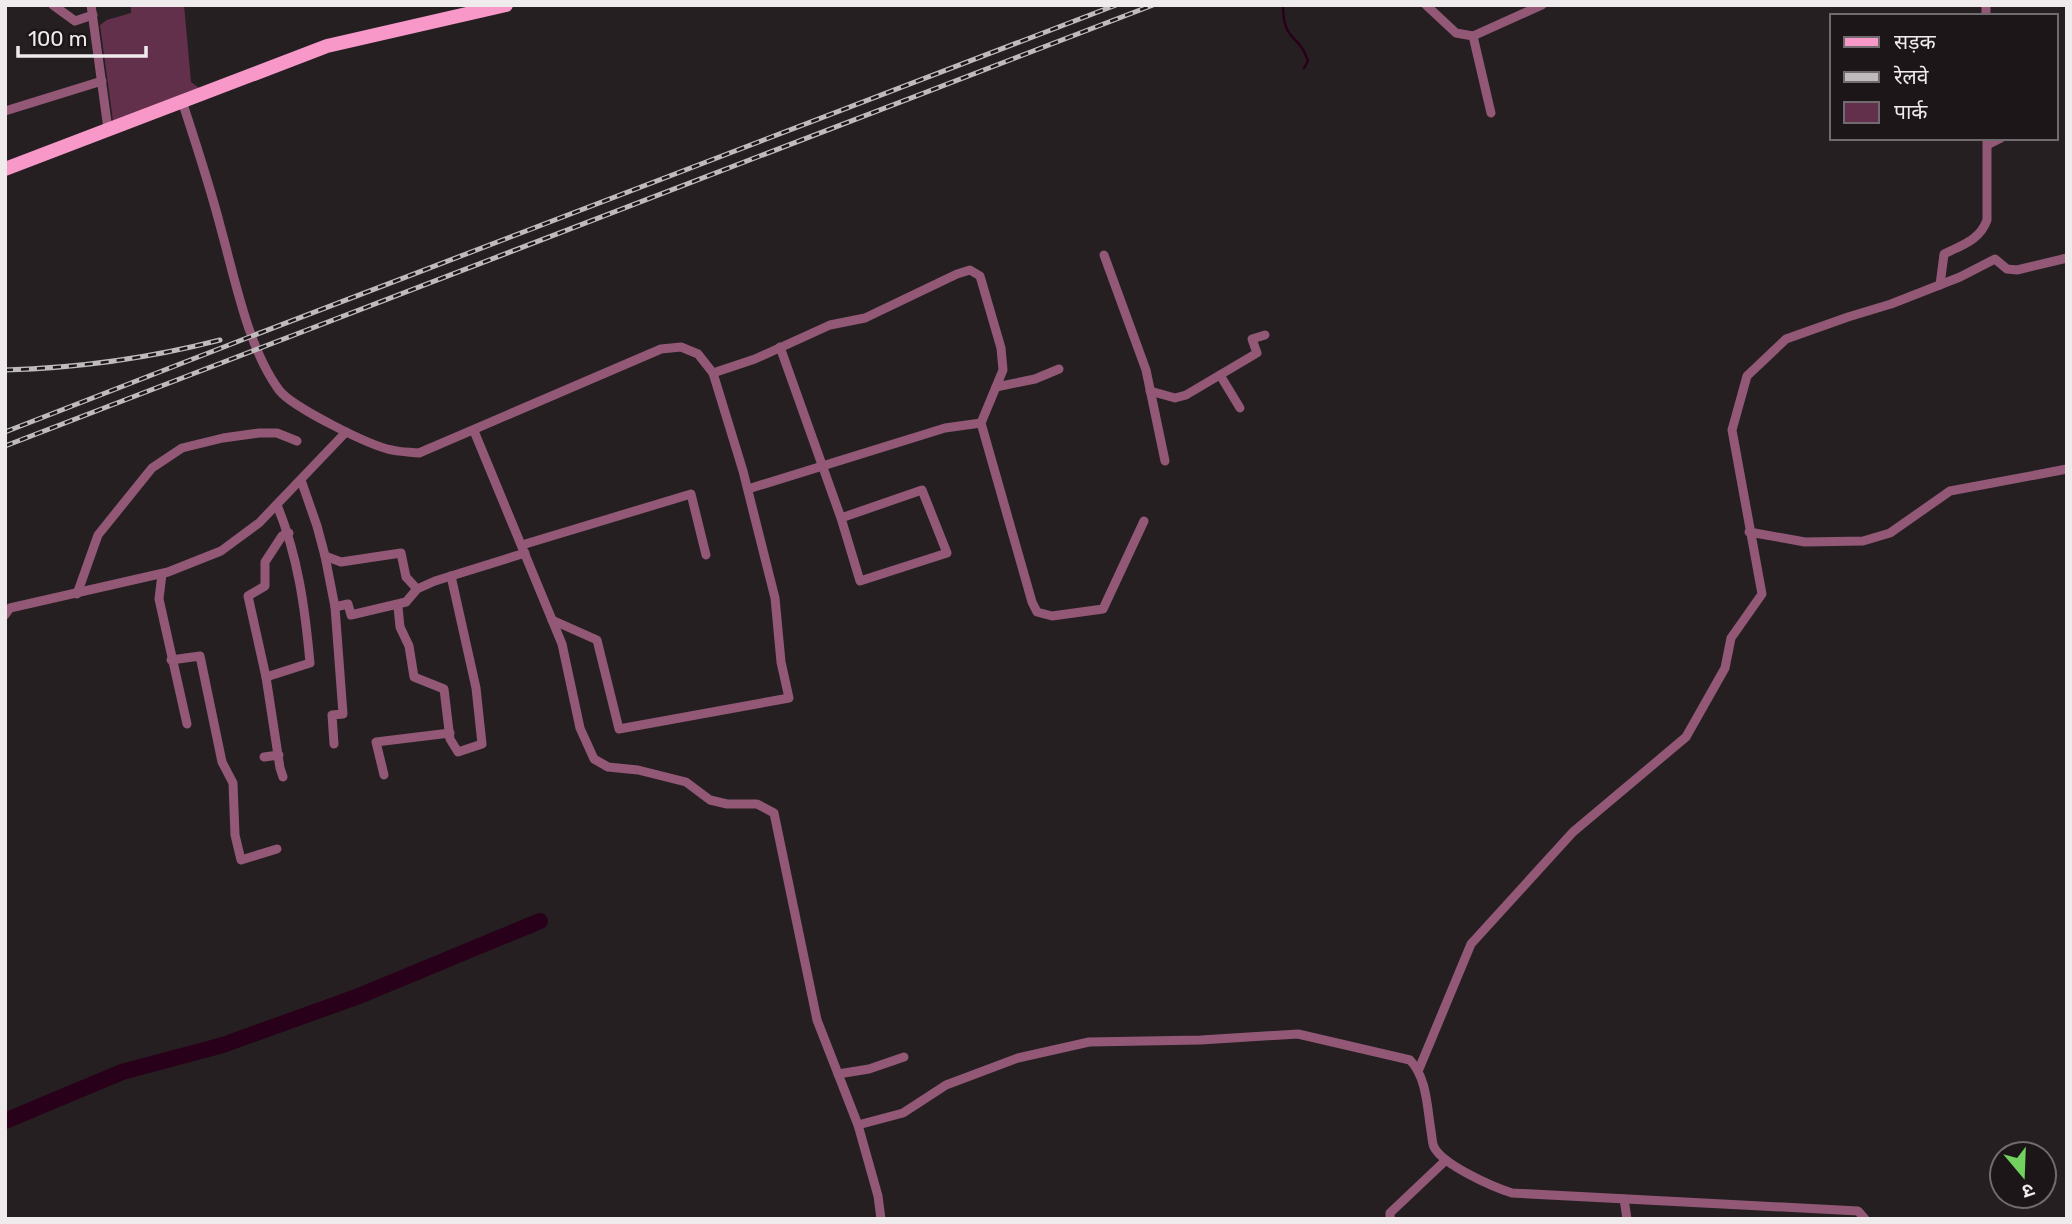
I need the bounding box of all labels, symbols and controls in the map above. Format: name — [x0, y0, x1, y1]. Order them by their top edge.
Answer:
scale bar — [18, 14, 145, 58]
legend — [1830, 14, 2058, 140]
text: 100 m — [28, 26, 87, 51]
text: सड़क — [1894, 29, 1936, 54]
text: रेलवे — [1893, 64, 1929, 89]
text: पार्क — [1894, 99, 1928, 124]
north arrow — [1988, 1140, 2058, 1210]
text: उ — [2019, 1178, 2037, 1204]

